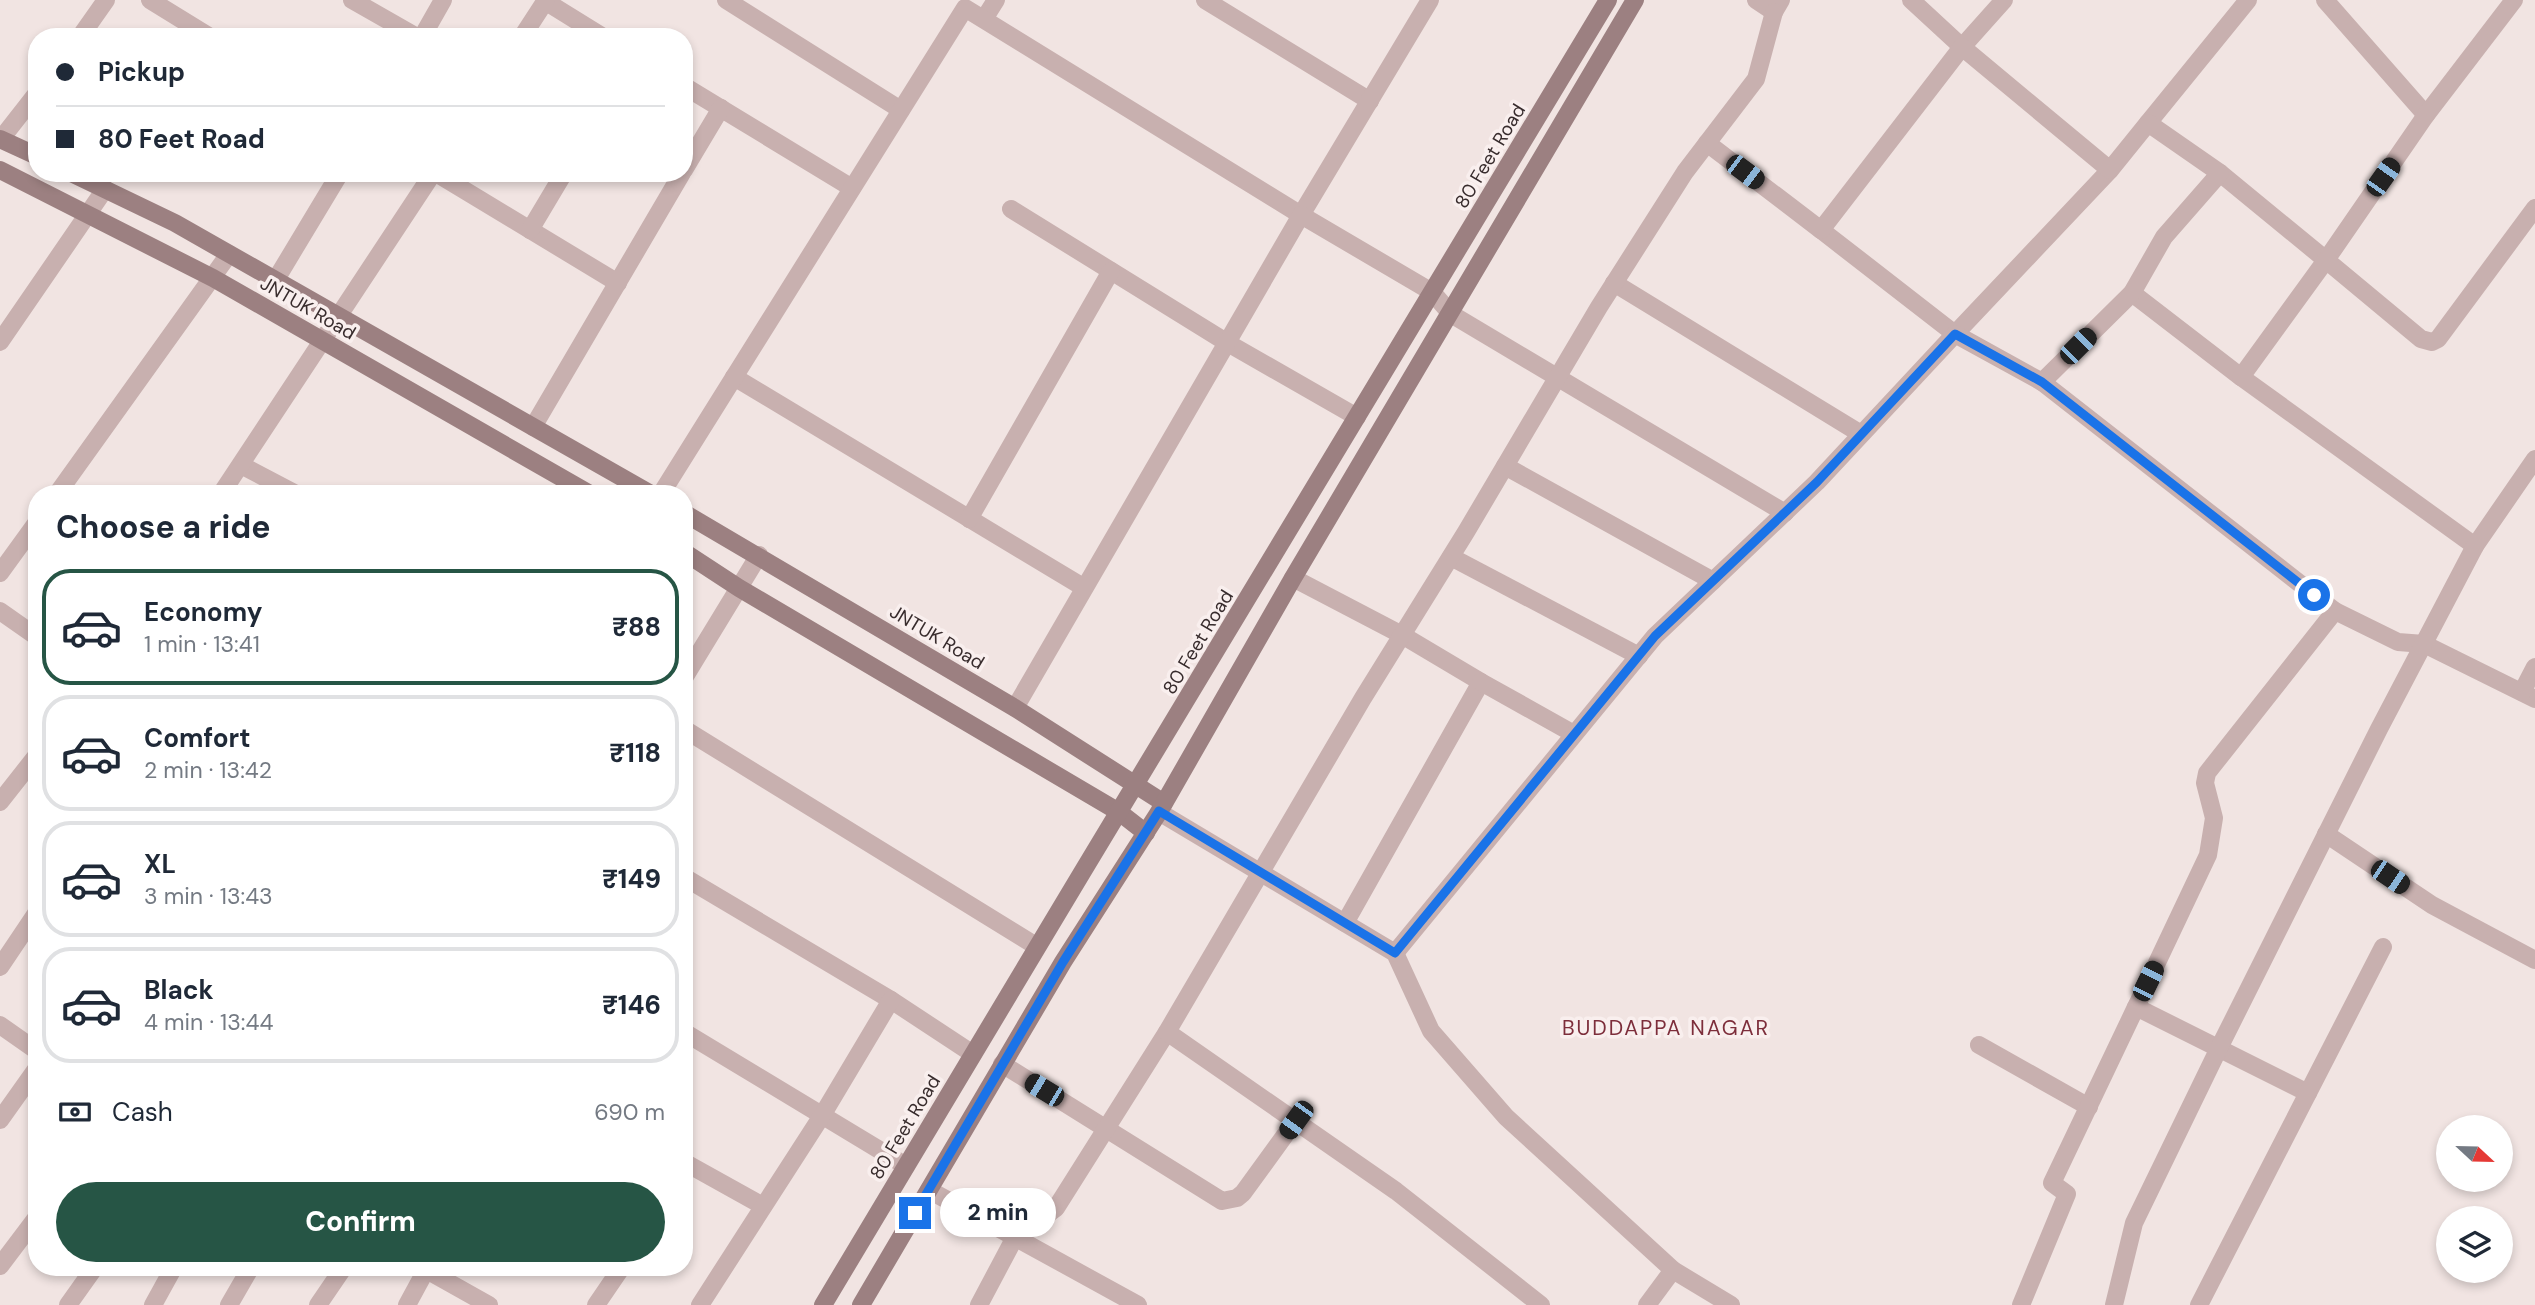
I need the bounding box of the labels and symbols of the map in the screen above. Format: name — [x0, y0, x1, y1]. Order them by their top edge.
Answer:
street label: 80 Feet Road — [1449, 99, 1531, 213]
car — [1722, 151, 1769, 193]
car — [2363, 154, 2404, 200]
street label: JNTUK Road — [256, 271, 360, 345]
car — [2056, 324, 2101, 368]
route start — [2298, 579, 2330, 611]
street label: 80 Feet Road — [1157, 585, 1239, 699]
street label: JNTUK Road — [885, 599, 989, 675]
car — [2367, 857, 2414, 897]
car — [2130, 958, 2167, 1004]
district label: BUDDAPPA NAGAR — [1562, 1014, 1770, 1042]
street label: 80 Feet Road — [864, 1070, 946, 1184]
car — [1021, 1070, 1068, 1110]
car — [1276, 1097, 1317, 1143]
north arrow — [2436, 1115, 2513, 1192]
callout: 2 min — [940, 1188, 1055, 1238]
route end — [899, 1197, 931, 1229]

